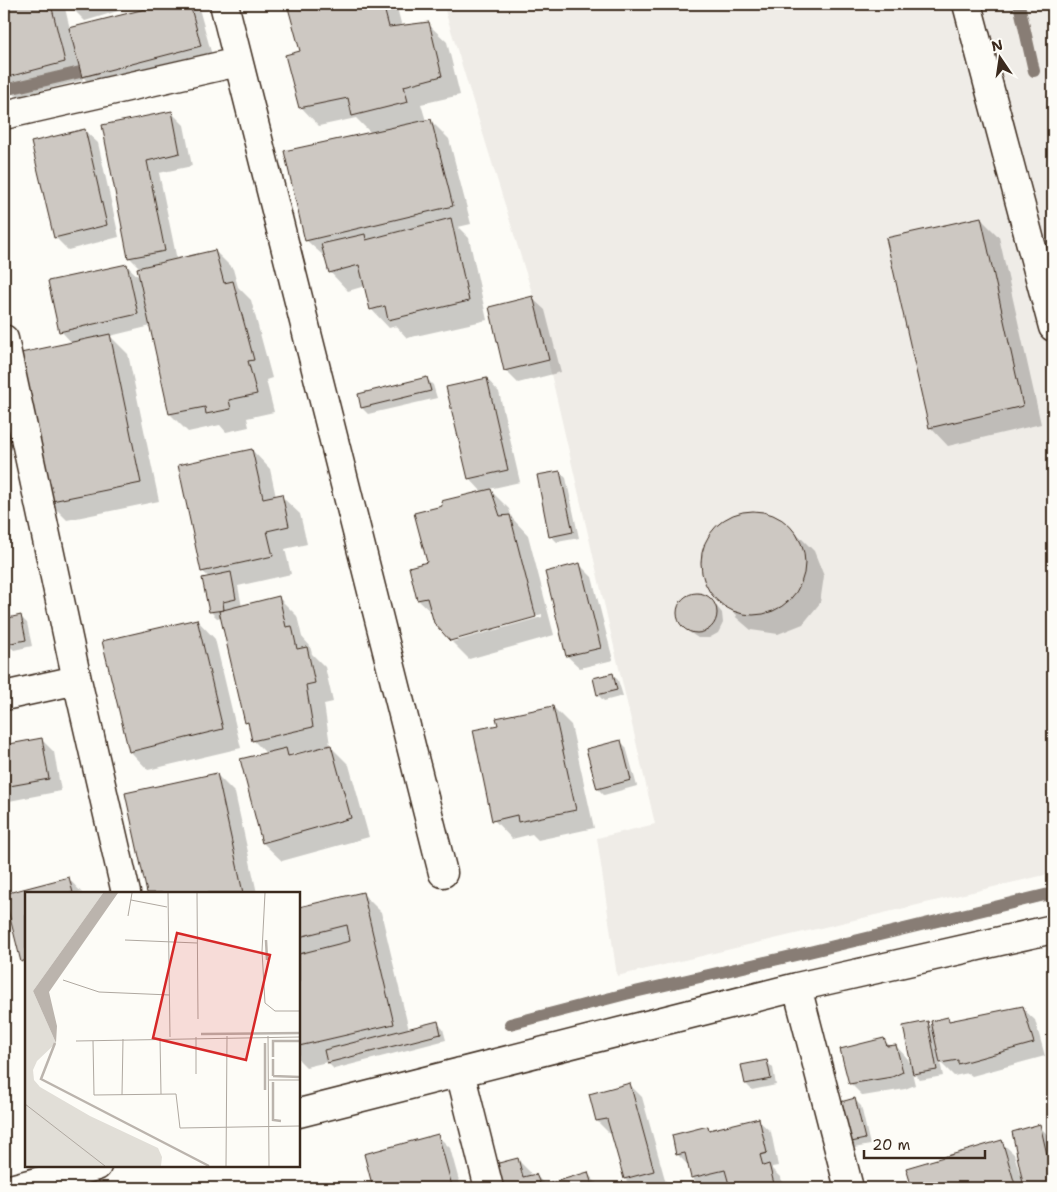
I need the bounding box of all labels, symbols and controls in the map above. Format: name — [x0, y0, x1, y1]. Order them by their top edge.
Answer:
north arrow — [974, 32, 1024, 82]
text: N — [990, 35, 1005, 55]
inset map — [25, 892, 300, 1167]
scale bar — [864, 1127, 986, 1159]
text: 20 m — [872, 1135, 911, 1155]

